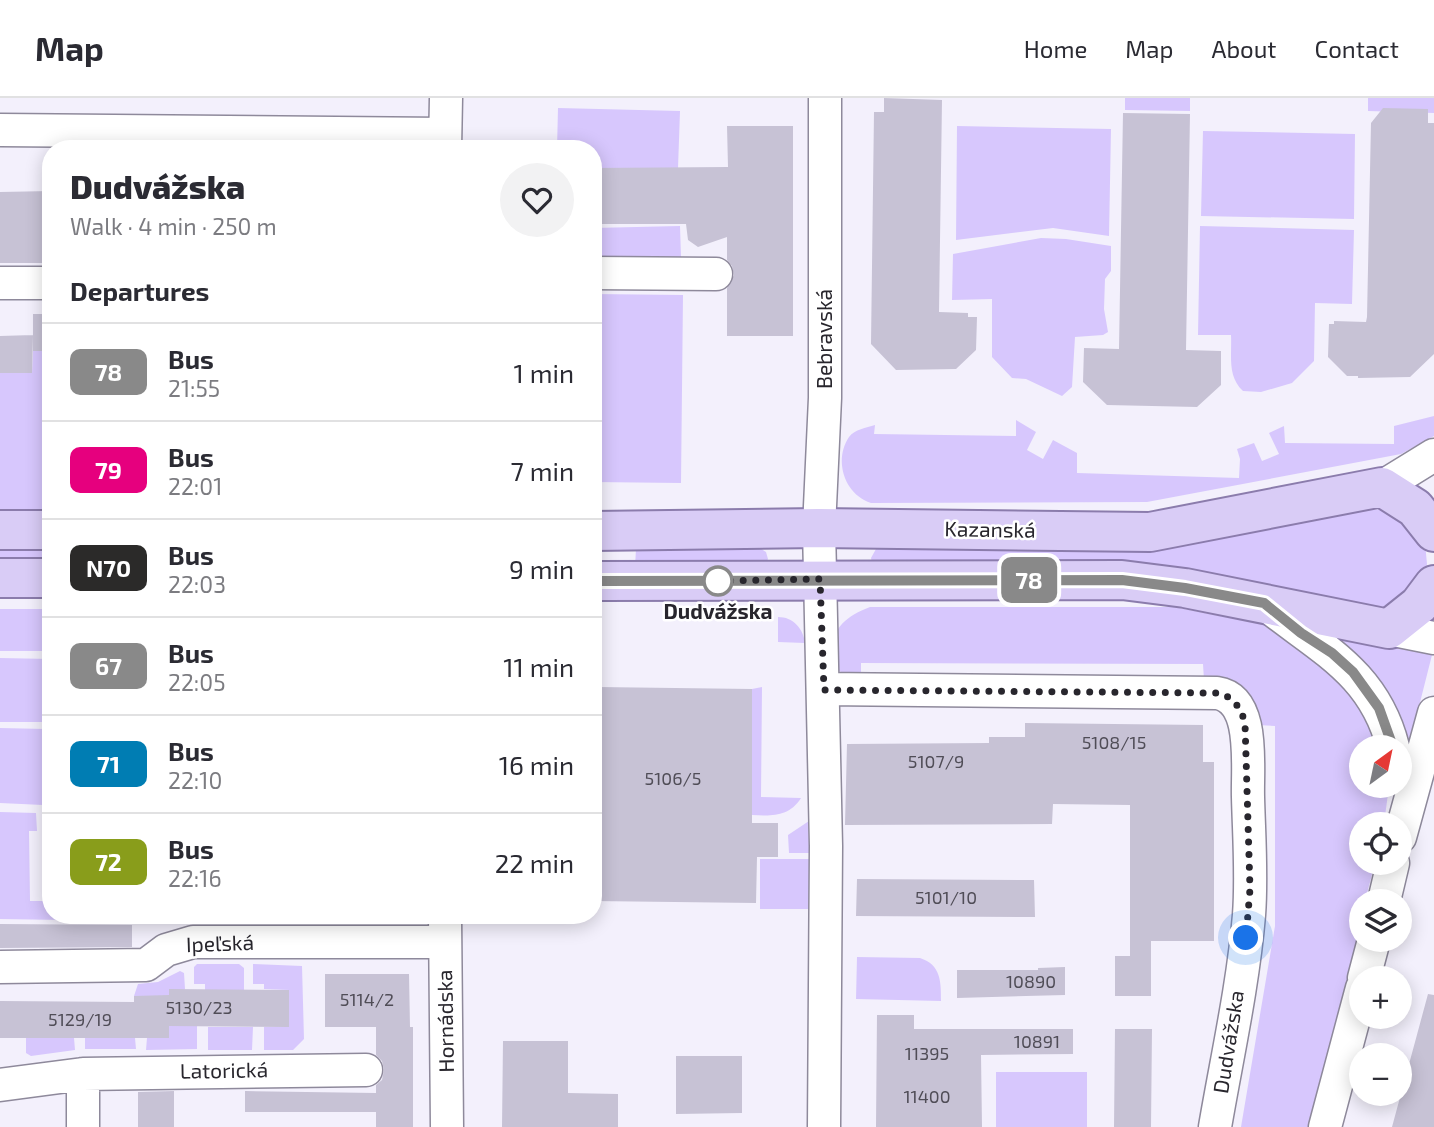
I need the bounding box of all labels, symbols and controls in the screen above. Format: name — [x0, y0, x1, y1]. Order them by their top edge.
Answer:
text: Map — [35, 28, 104, 68]
text: Home — [1024, 34, 1087, 63]
text: Map — [1125, 34, 1173, 63]
text: About — [1211, 34, 1277, 63]
text: Contact — [1315, 34, 1399, 63]
button: heart — [500, 163, 574, 237]
text: Dudvážska — [70, 166, 245, 206]
text: Walk · 4 min · 250 m — [70, 212, 277, 240]
text: Departures — [70, 275, 209, 306]
street label: Bebravská — [811, 289, 836, 389]
text: Bus — [168, 343, 214, 374]
text: 78 — [95, 357, 122, 386]
text: 1 min — [514, 357, 574, 388]
text: 21:55 — [168, 374, 220, 402]
text: Bus — [168, 441, 214, 472]
text: 79 — [95, 455, 122, 484]
text: 7 min — [511, 455, 574, 486]
text: 22:01 — [168, 472, 222, 500]
street label: Kazanská — [944, 515, 1036, 542]
text: Bus — [168, 539, 214, 570]
text: N70 — [86, 553, 131, 582]
text: 9 min — [509, 553, 574, 584]
line badge: 78 — [998, 557, 1060, 603]
text: 78 — [1015, 565, 1043, 594]
marker: Dudvážska — [703, 566, 733, 596]
text: 22:03 — [168, 570, 226, 598]
place label: Dudvážska — [664, 598, 772, 623]
text: Bus — [168, 637, 214, 668]
text: 67 — [95, 651, 122, 680]
text: 11 min — [503, 651, 574, 682]
text: 22:05 — [168, 668, 225, 696]
house number: 5108/15 — [1082, 731, 1146, 753]
text: Bus — [168, 735, 214, 766]
north arrow — [1349, 735, 1412, 798]
map controls — [1349, 735, 1412, 1106]
text: 71 — [97, 749, 120, 778]
text: 16 min — [499, 749, 574, 780]
house number: 5107/9 — [908, 750, 964, 772]
text: 22:10 — [168, 766, 222, 794]
house number: 5106/5 — [645, 767, 701, 789]
button: locate — [1349, 812, 1412, 875]
text: Bus — [168, 833, 214, 864]
text: 72 — [95, 847, 122, 876]
text: 22 min — [495, 847, 574, 878]
text: 22:16 — [168, 864, 222, 892]
house number: 5101/10 — [915, 886, 977, 908]
button: layers — [1349, 889, 1412, 952]
your location — [1228, 920, 1263, 955]
street label: Ipeľská — [185, 929, 254, 956]
button: + — [1349, 966, 1412, 1029]
street label: Hornádska — [431, 969, 458, 1073]
house number: 10890 — [1006, 970, 1056, 992]
house number: 5114/2 — [340, 988, 394, 1010]
street label: Dudvážska — [1207, 988, 1248, 1095]
house number: 5130/23 — [165, 996, 233, 1018]
house number: 5129/19 — [48, 1008, 112, 1030]
house number: 10891 — [1014, 1030, 1060, 1052]
house number: 11395 — [905, 1042, 949, 1064]
button: − — [1349, 1043, 1412, 1106]
street label: Latorická — [180, 1056, 268, 1083]
house number: 11400 — [903, 1085, 951, 1107]

